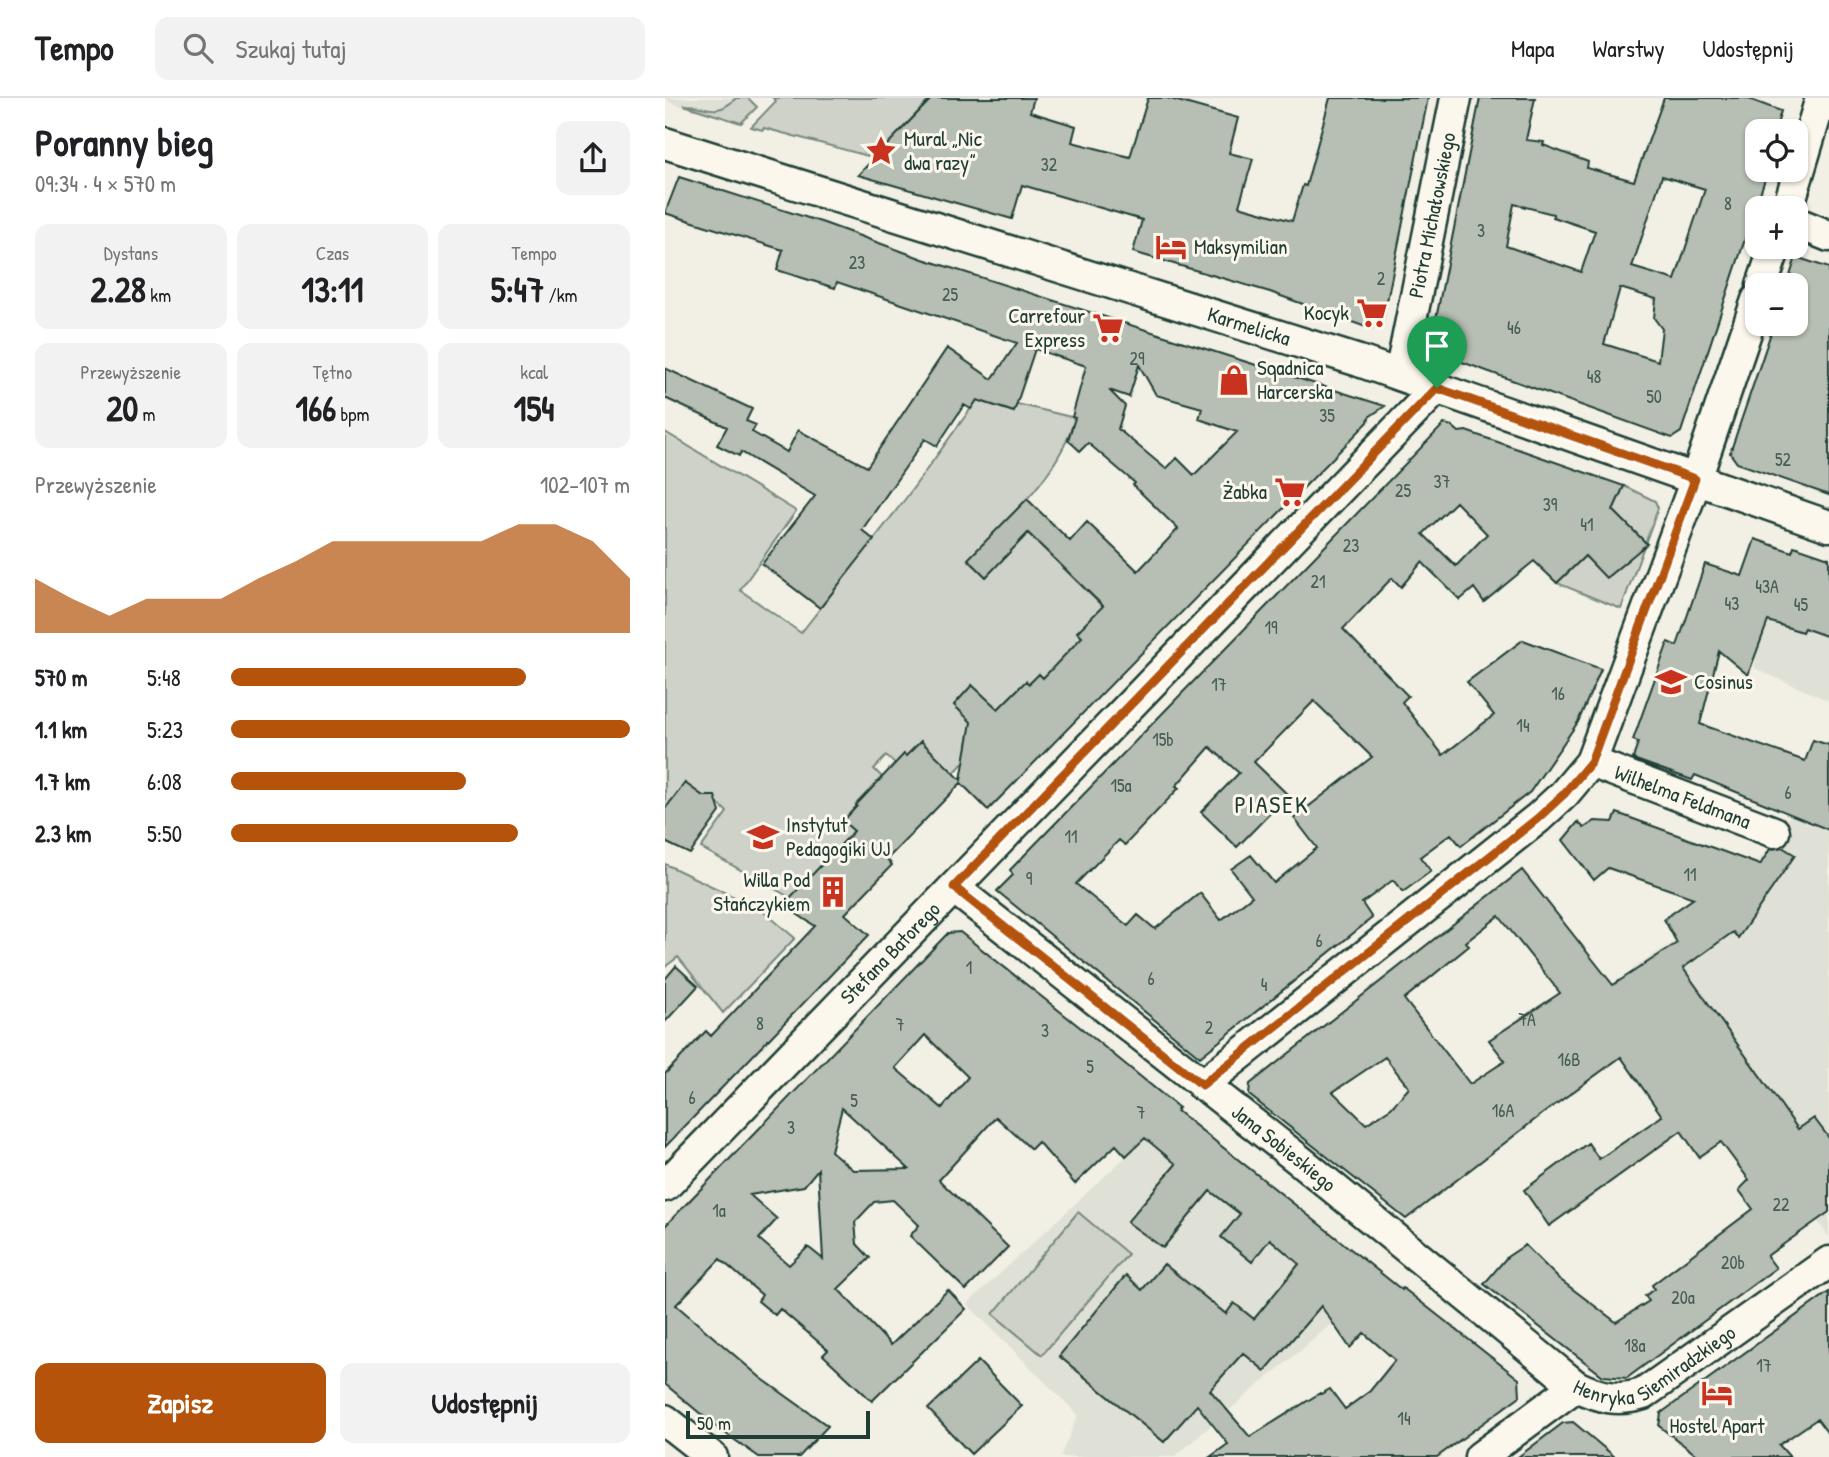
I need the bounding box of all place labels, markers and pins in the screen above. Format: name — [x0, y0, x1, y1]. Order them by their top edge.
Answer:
place label: Mural „Nic dwa razy” — [904, 124, 983, 177]
place icon: Mural „Nic dwa razy” — [864, 134, 898, 168]
hotel icon: Maksymilian — [1154, 230, 1188, 264]
place label: Maksymilian — [1194, 232, 1287, 261]
supermarket icon: Kocyk — [1355, 296, 1389, 330]
place label: Kocyk — [1304, 298, 1349, 327]
place label: Carrefour Express — [1008, 301, 1085, 354]
supermarket icon: Carrefour Express — [1091, 311, 1125, 345]
pin — [1407, 316, 1467, 388]
place label: Sqadnica Harcerska — [1257, 353, 1333, 406]
shop icon: Sqadnica Harcerska — [1217, 363, 1251, 397]
supermarket icon: Żabka — [1273, 475, 1307, 509]
place label: Żabka — [1223, 477, 1267, 506]
school or university icon: Cosinus — [1654, 665, 1688, 699]
place label: Cosinus — [1694, 667, 1753, 696]
place label: Instytut Pedagogiki UJ — [786, 810, 891, 863]
school or university icon: Instytut Pedagogiki UJ — [746, 820, 780, 854]
place label: Willa Pod Stańczykiem — [713, 865, 810, 918]
building icon: Willa Pod Stańczykiem — [816, 875, 850, 909]
hotel icon: Hostel Apart — [1700, 1376, 1734, 1410]
place label: Hostel Apart — [1669, 1411, 1765, 1440]

